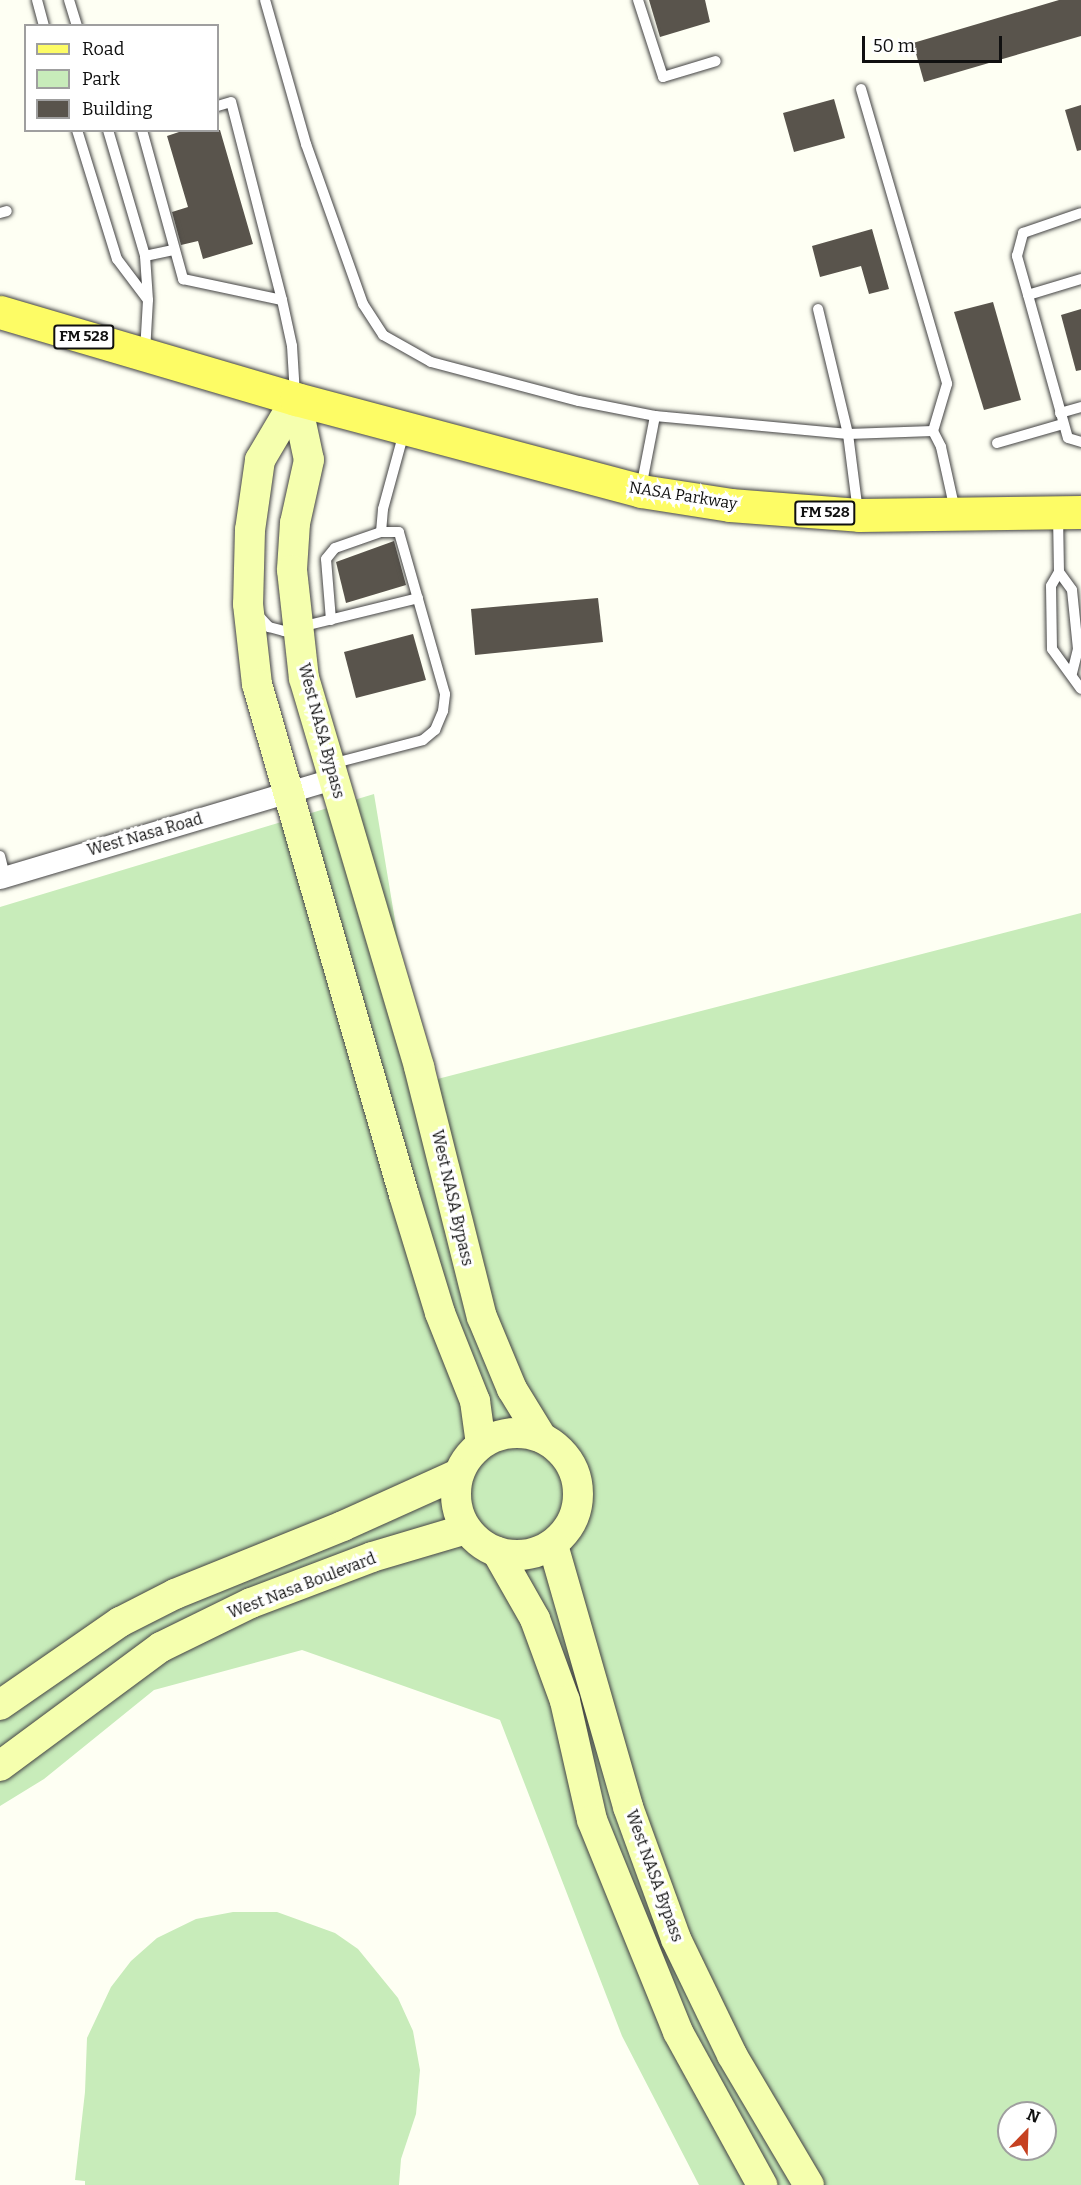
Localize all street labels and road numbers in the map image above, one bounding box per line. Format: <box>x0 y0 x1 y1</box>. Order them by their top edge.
road number: FM 528 <box>52 325 116 349</box>
street label: NASA Parkway <box>627 478 739 514</box>
road number: FM 528 <box>794 501 856 525</box>
street label: West NASA Bypass <box>294 661 348 801</box>
street label: West Nasa Road <box>85 809 205 861</box>
street label: West NASA Bypass <box>427 1128 477 1268</box>
street label: West Nasa Boulevard <box>225 1549 379 1623</box>
street label: West NASA Bypass <box>621 1807 687 1945</box>

